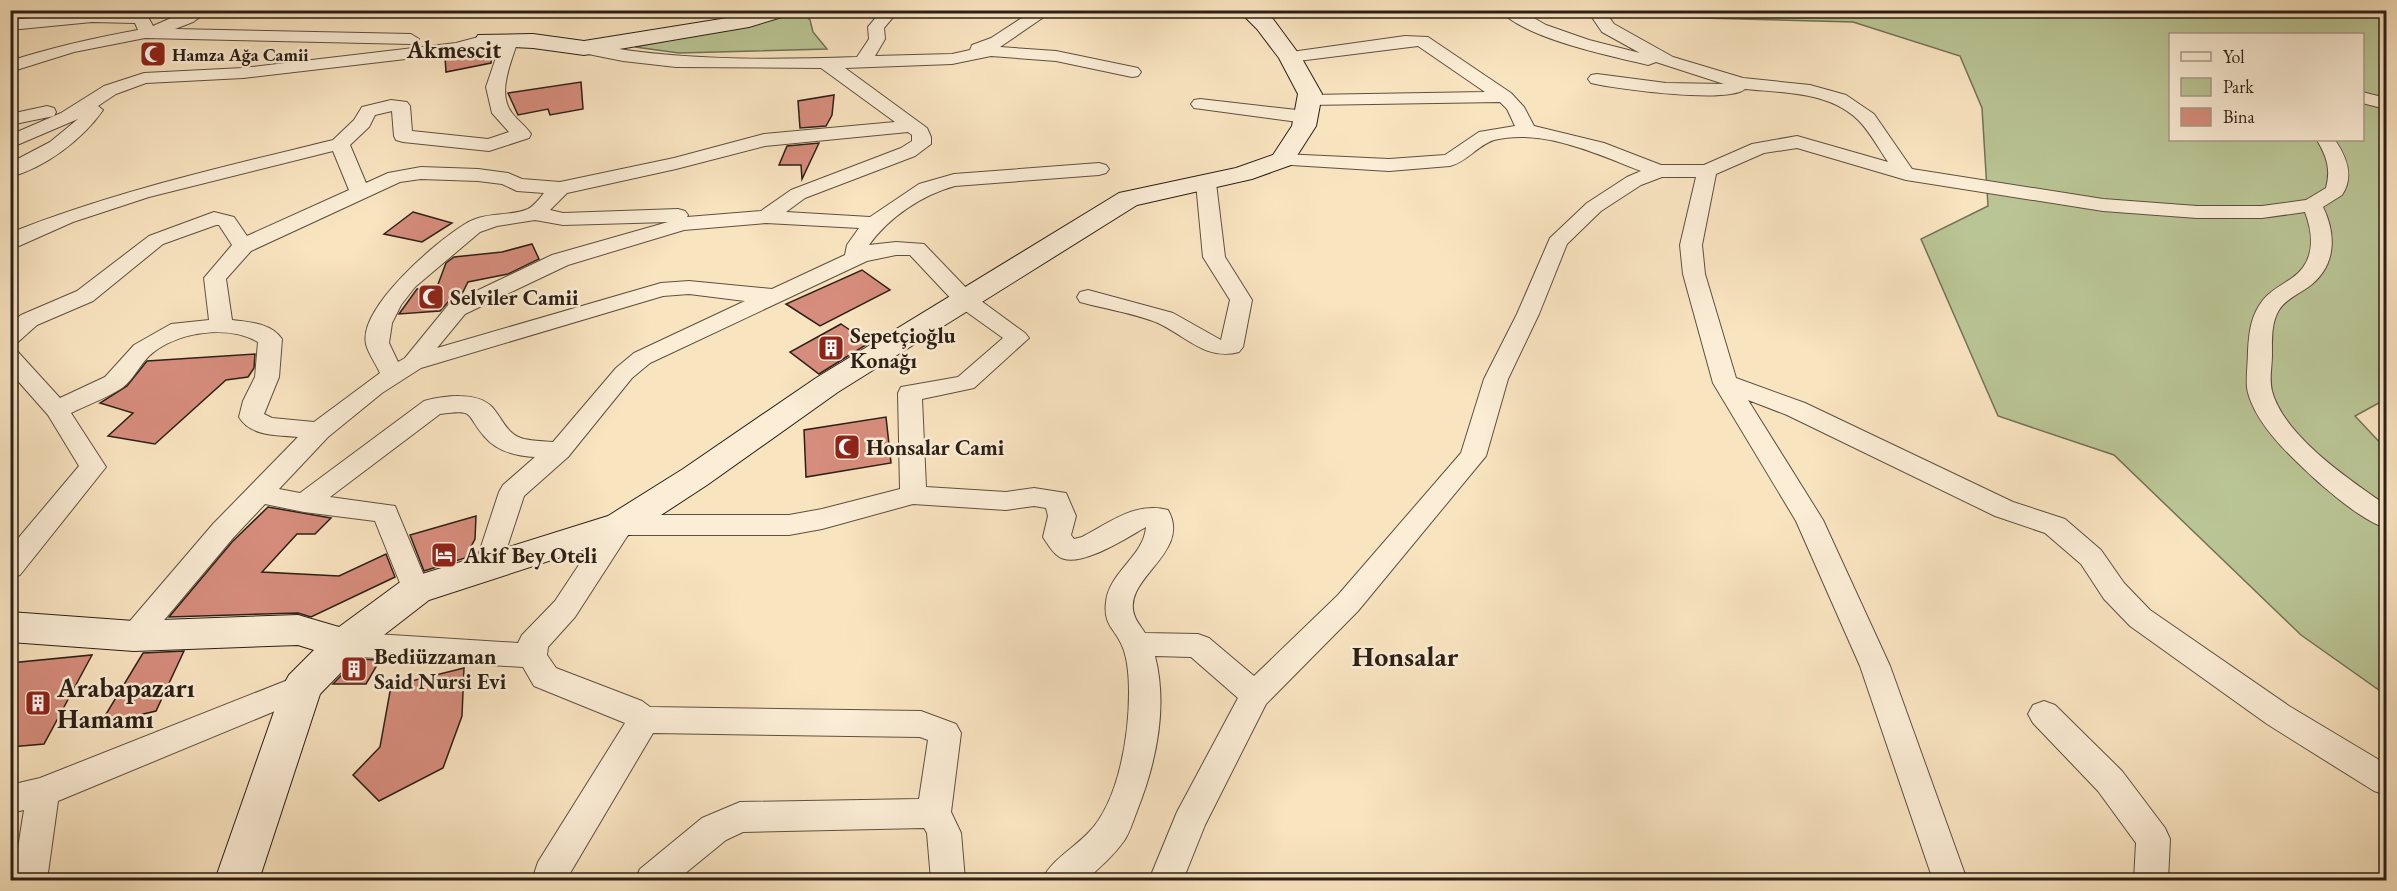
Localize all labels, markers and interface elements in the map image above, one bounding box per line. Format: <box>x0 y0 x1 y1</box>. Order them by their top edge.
legend <box>2169 33 2364 141</box>
district label: Akmescit <box>406 34 501 65</box>
mosque icon: Hamza Ağa Camii <box>138 39 168 69</box>
place label: Hamza Ağa Camii <box>172 43 309 66</box>
text: Yol <box>2223 45 2245 68</box>
text: Park <box>2223 75 2254 98</box>
text: Bina <box>2223 105 2255 128</box>
mosque icon: Selviler Camii <box>416 282 446 312</box>
place label: Selviler Camii <box>450 283 579 312</box>
place label: Sepetçioğlu Konağı <box>850 321 956 375</box>
building icon: Sepetçioğlu Konağı <box>816 333 846 363</box>
mosque icon: Honsalar Cami <box>832 432 862 462</box>
place label: Honsalar Cami <box>866 433 1005 462</box>
hotel icon: Akif Bey Oteli <box>429 540 459 570</box>
place label: Akif Bey Oteli <box>463 541 598 570</box>
district label: Honsalar <box>1352 638 1459 674</box>
place label: Bediüzzaman Said Nursi Evi <box>374 642 507 696</box>
building icon: Bediüzzaman Said Nursi Evi <box>339 654 369 684</box>
place label: Arabapazarı Hamamı <box>56 670 195 736</box>
building icon: Arabapazarı Hamamı <box>23 688 53 718</box>

